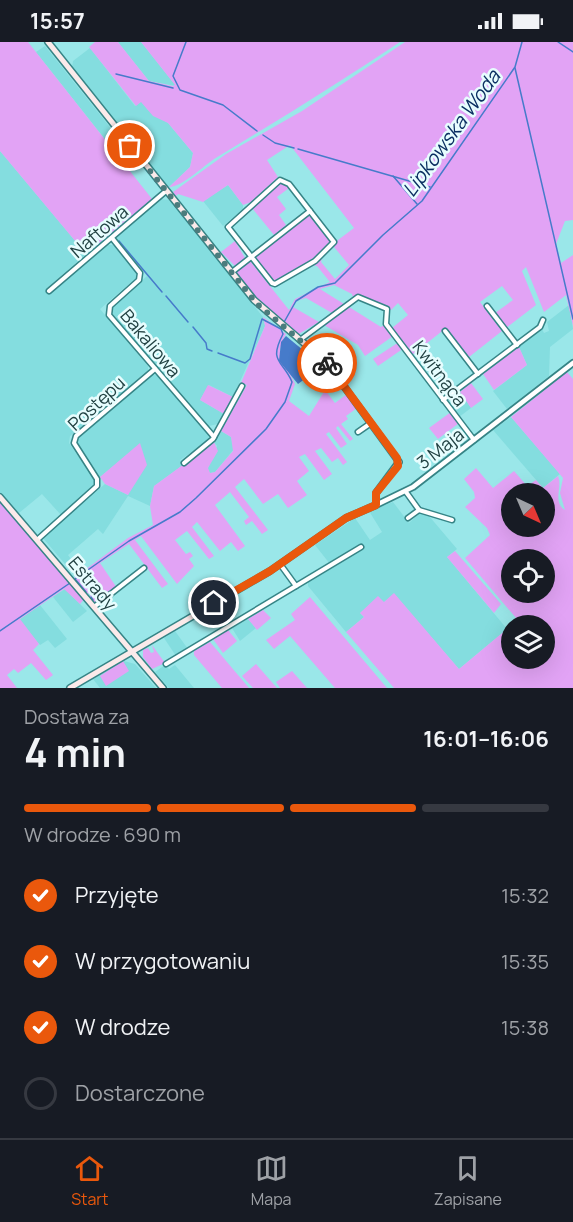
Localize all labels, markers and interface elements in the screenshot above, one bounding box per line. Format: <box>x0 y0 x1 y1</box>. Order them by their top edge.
text: 15:57 <box>30 6 85 36</box>
water label: Lipkowska Woda <box>396 63 507 202</box>
pin <box>104 120 155 171</box>
icon: bag <box>113 129 146 162</box>
street label: Naftowa <box>65 199 133 263</box>
street label: Bakaliowa <box>115 304 187 382</box>
courier <box>297 333 357 393</box>
street label: Kwitnąca <box>407 335 473 411</box>
icon: bike <box>311 347 344 380</box>
street label: Postępu <box>62 370 130 436</box>
street label: 3 Maja <box>412 422 468 474</box>
north arrow <box>501 483 555 537</box>
map controls <box>501 483 555 669</box>
button: locate <box>501 549 555 603</box>
street label: Estrady <box>63 551 123 615</box>
pin <box>188 577 239 628</box>
icon: home <box>197 586 230 619</box>
button: layers <box>501 615 555 669</box>
text: Dostawa za <box>24 703 129 730</box>
text: 16:01–16:06 <box>423 724 549 754</box>
text: 4 min <box>24 725 126 779</box>
text: W drodze · 690 m <box>24 821 181 848</box>
icon: check <box>24 879 57 912</box>
text: Przyjęte <box>75 880 159 910</box>
text: 15:32 <box>501 882 549 909</box>
icon: check <box>24 945 57 978</box>
text: W przygotowaniu <box>75 946 250 976</box>
text: 15:35 <box>501 948 549 975</box>
icon: check <box>24 1011 57 1044</box>
text: W drodze <box>75 1012 170 1042</box>
text: 15:38 <box>501 1014 549 1041</box>
text: Dostarczone <box>75 1078 205 1108</box>
tab: Start <box>71 1152 109 1210</box>
tab: Mapa <box>251 1152 292 1210</box>
tab: Zapisane <box>434 1152 502 1210</box>

